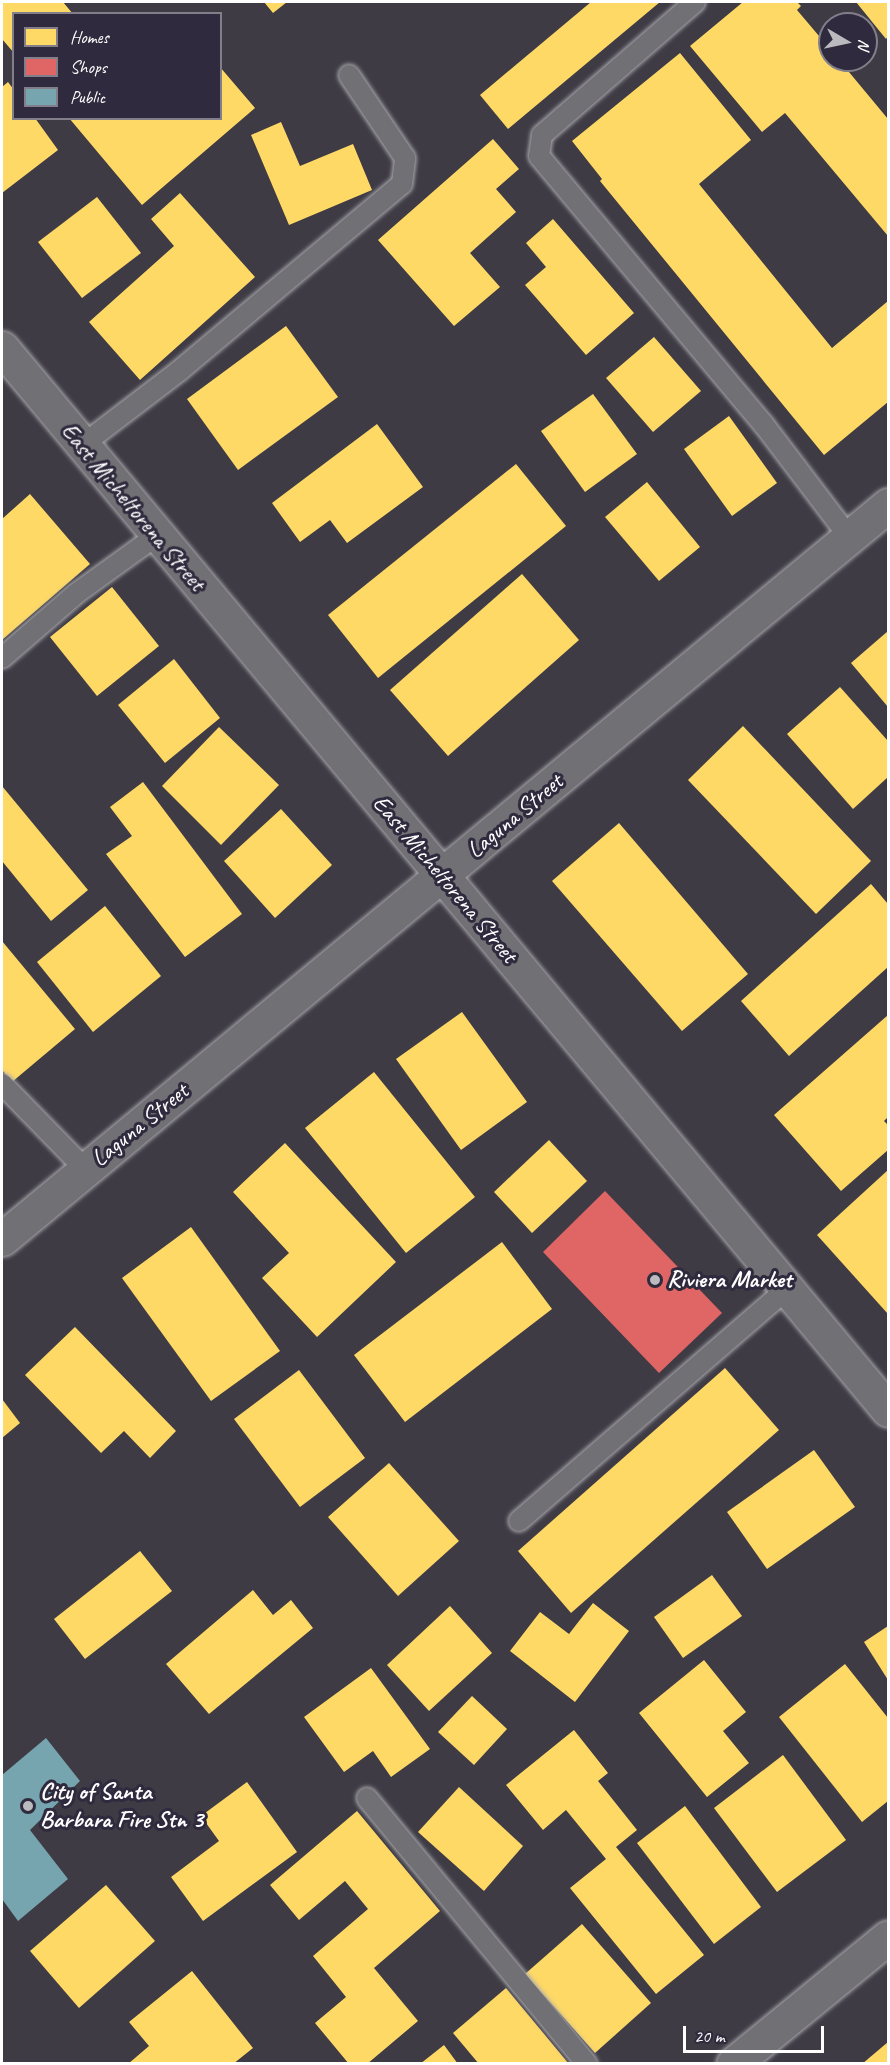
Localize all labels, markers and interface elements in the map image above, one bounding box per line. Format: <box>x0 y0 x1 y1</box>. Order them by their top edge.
legend <box>12 12 222 120</box>
north arrow <box>818 12 878 72</box>
text: Homes <box>70 26 109 48</box>
text: N <box>853 38 874 51</box>
text: Shops <box>70 56 107 78</box>
text: Public <box>70 86 105 108</box>
street label: East Micheltorena Street <box>55 417 211 597</box>
street label: Laguna Street <box>461 767 569 865</box>
street label: East Micheltorena Street <box>367 789 523 969</box>
street label: Laguna Street <box>86 1077 194 1173</box>
place label: Riviera Market <box>667 1266 793 1294</box>
marker: Riviera Market <box>648 1273 662 1287</box>
place label: City of Santa Barbara Fire Stn 3 <box>40 1778 203 1834</box>
marker: City of Santa Barbara Fire Stn 3 <box>21 1799 35 1813</box>
scale bar <box>686 2014 827 2052</box>
text: 20 m <box>694 2025 725 2047</box>

